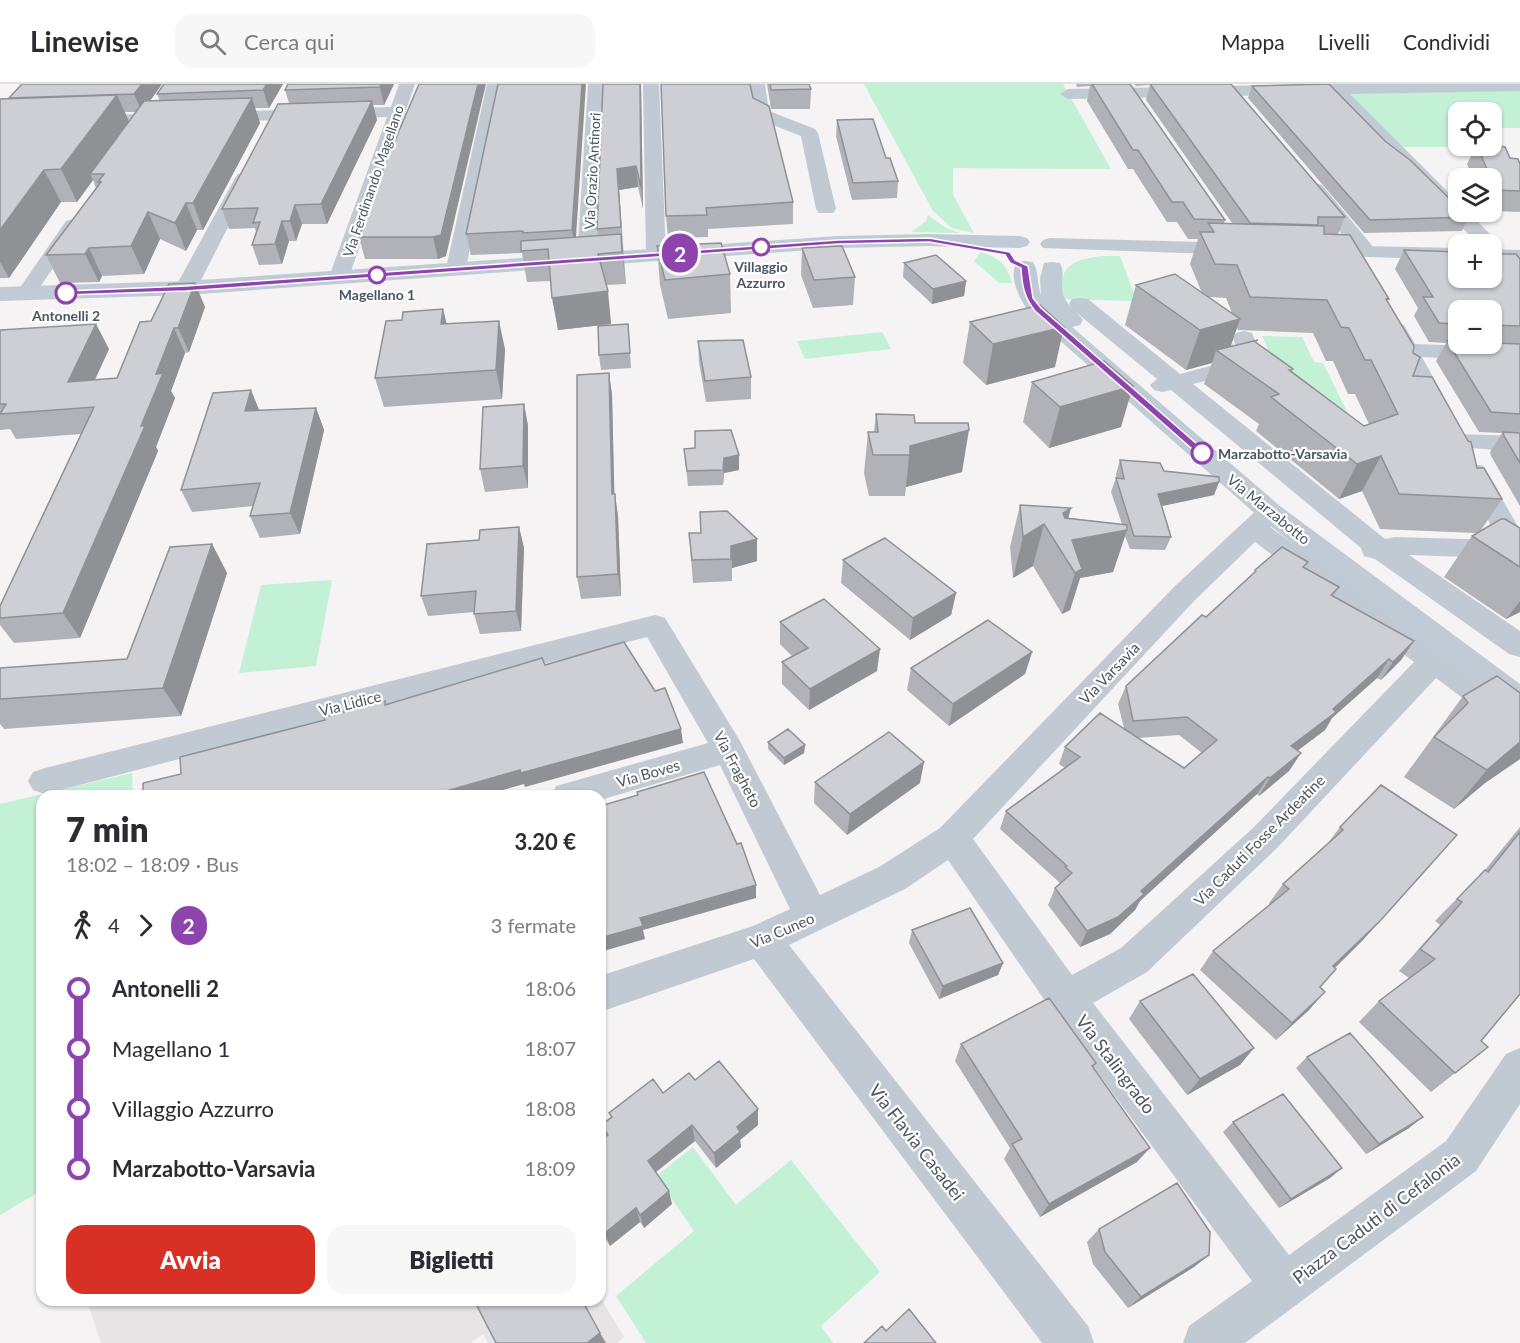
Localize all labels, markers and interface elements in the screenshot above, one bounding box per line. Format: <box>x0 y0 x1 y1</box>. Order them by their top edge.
search box <box>175 14 595 68</box>
text: Linewise <box>30 24 139 58</box>
icon: search <box>196 25 229 58</box>
text: Cerca qui <box>244 28 335 55</box>
text: Mappa <box>1221 29 1285 54</box>
text: Livelli <box>1318 29 1370 54</box>
text: Condividi <box>1403 29 1490 54</box>
map controls <box>1448 102 1502 354</box>
button: locate <box>1448 102 1502 156</box>
street label: Via Ferdinando Magellano <box>339 103 407 259</box>
street label: Via Orazio Antinori <box>580 112 604 230</box>
button: layers <box>1448 168 1502 222</box>
line badge: 2 <box>660 234 700 272</box>
button: + <box>1448 234 1502 288</box>
marker: Villaggio Azzurro <box>752 238 770 256</box>
text: 2 <box>674 241 686 266</box>
place label: Villaggio Azzurro <box>733 258 788 291</box>
marker: Magellano 1 <box>368 266 386 284</box>
marker: Antonelli 2 <box>55 282 77 304</box>
place label: Magellano 1 <box>339 286 415 303</box>
button: − <box>1448 300 1502 354</box>
place label: Antonelli 2 <box>31 307 100 324</box>
marker: Marzabotto-Varsavia <box>1191 442 1213 464</box>
place label: Marzabotto-Varsavia <box>1218 445 1347 462</box>
street label: Via Marzabotto <box>1224 470 1314 548</box>
street label: Via Varsavia <box>1075 638 1143 708</box>
street label: Via Lidice <box>317 687 383 719</box>
street label: Via Fragheto <box>710 728 766 810</box>
street label: Via Boves <box>614 755 682 791</box>
street label: Via Caduti Fosse Ardeatine <box>1190 771 1328 909</box>
text: 7 min <box>66 809 148 849</box>
text: 3.20 € <box>514 828 576 855</box>
text: 18:02 – 18:09 · Bus <box>66 852 239 876</box>
street label: Via Cuneo <box>747 908 817 952</box>
icon: walk <box>66 909 99 942</box>
icon: forward <box>129 909 162 942</box>
text: 4 <box>108 913 120 937</box>
text: 2 <box>183 913 195 938</box>
text: 3 fermate <box>491 913 576 937</box>
text: Antonelli 2 <box>112 975 219 1002</box>
text: 18:06 <box>525 976 576 1000</box>
street label: Via Stalingrado <box>1072 1010 1160 1118</box>
text: Magellano 1 <box>112 1035 230 1062</box>
text: 18:07 <box>525 1036 576 1060</box>
street label: Via Flavia Casadei <box>865 1079 969 1205</box>
text: Villaggio Azzurro <box>112 1095 274 1122</box>
text: 18:08 <box>525 1096 576 1120</box>
street label: Piazza Caduti di Cefalonia <box>1288 1148 1464 1288</box>
text: Marzabotto-Varsavia <box>112 1155 315 1182</box>
text: 18:09 <box>525 1156 576 1180</box>
button: Avvia <box>66 1225 315 1294</box>
button: Biglietti <box>327 1225 576 1294</box>

